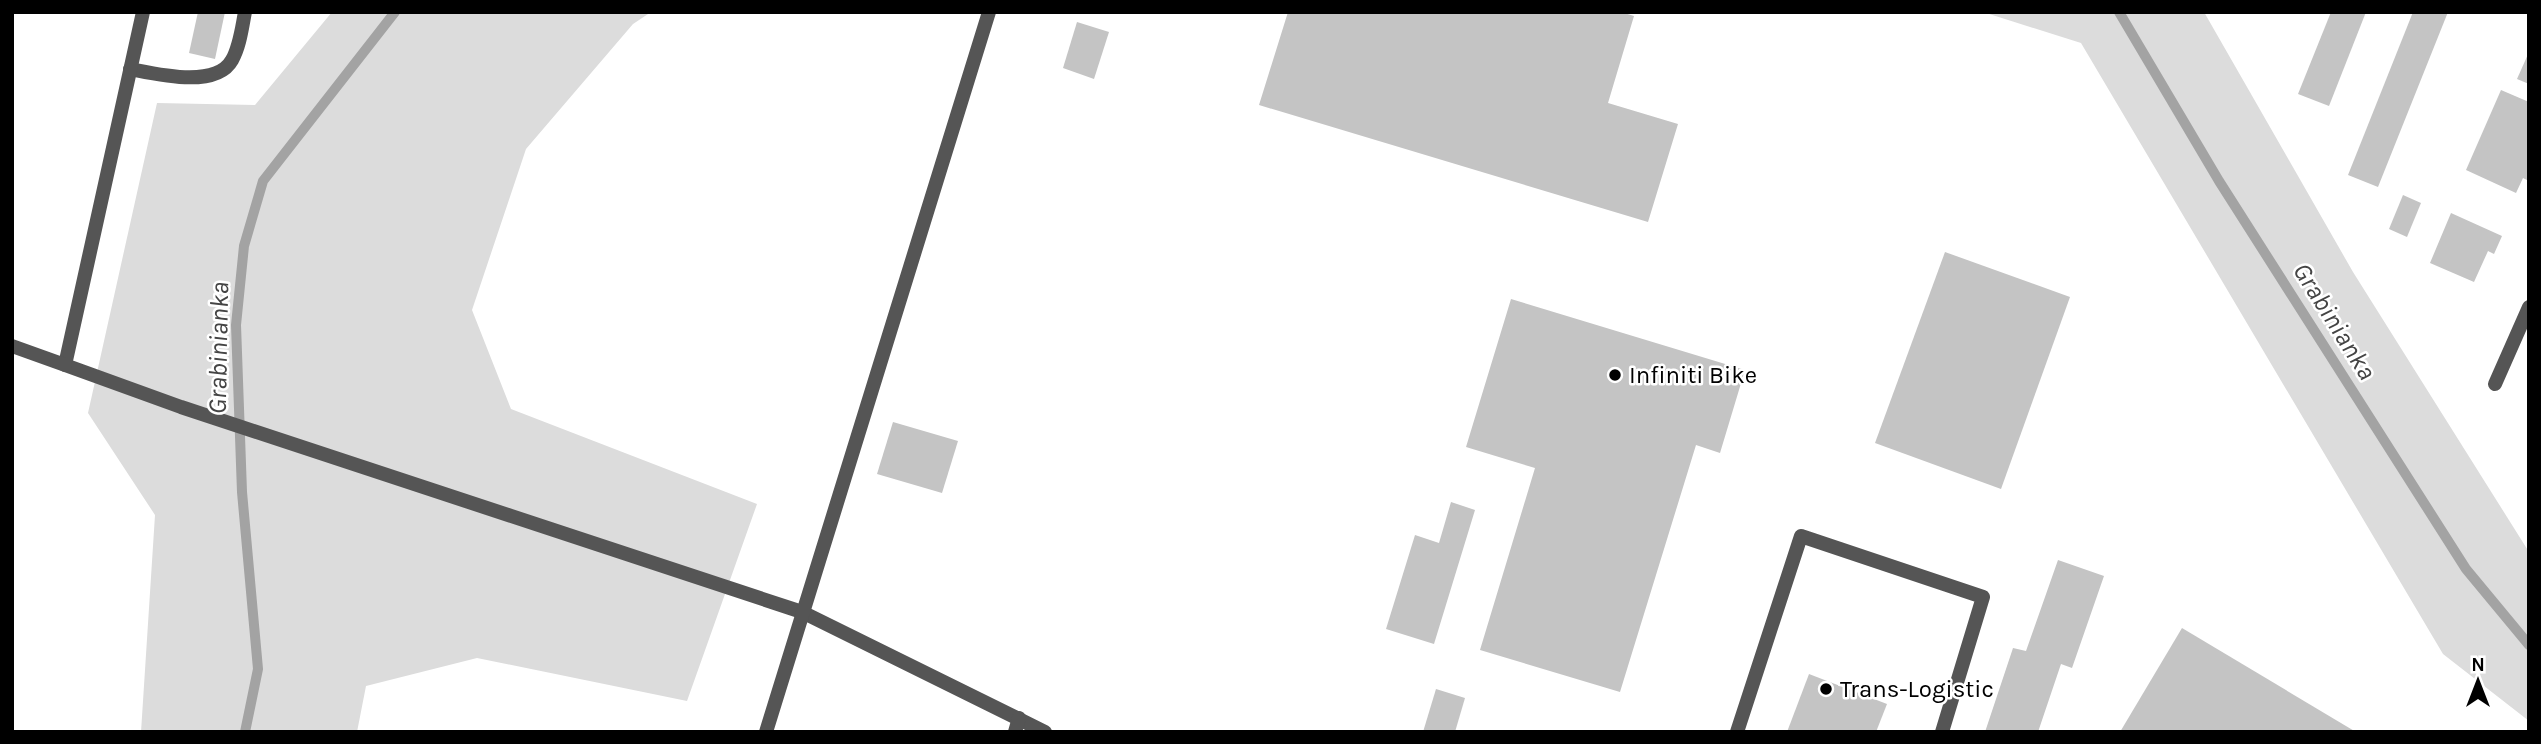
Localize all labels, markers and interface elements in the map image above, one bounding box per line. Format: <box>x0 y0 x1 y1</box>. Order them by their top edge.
water label: Grabinianka <box>2286 257 2383 386</box>
water label: Grabinianka <box>202 282 235 414</box>
place label: Infiniti Bike <box>1629 361 1757 389</box>
marker: Infiniti Bike <box>1607 367 1623 383</box>
north arrow <box>2443 646 2513 716</box>
text: N <box>2471 654 2485 676</box>
place label: Trans-Logistic <box>1840 675 1994 703</box>
marker: Trans-Logistic <box>1818 681 1834 697</box>

